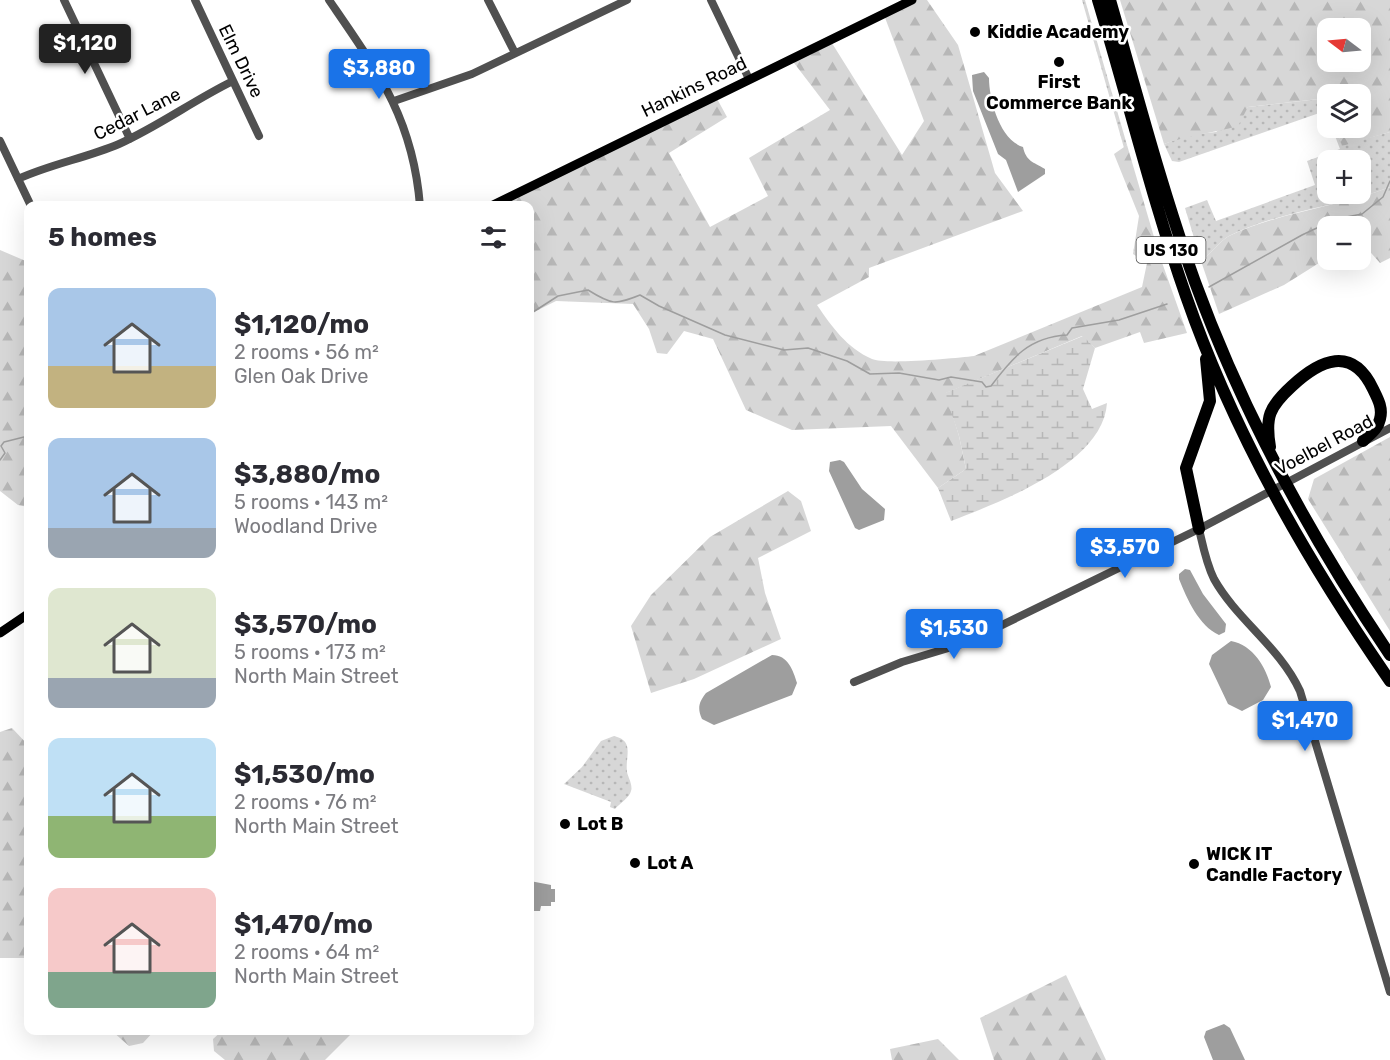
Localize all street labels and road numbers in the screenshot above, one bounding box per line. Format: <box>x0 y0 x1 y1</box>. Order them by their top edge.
street label: Elm Drive <box>214 21 268 101</box>
street label: Hankins Road <box>638 52 750 122</box>
street label: Cedar Lane <box>90 83 184 145</box>
road number: US 130 <box>1136 237 1206 263</box>
street label: Voelbel Road <box>1271 410 1377 480</box>

